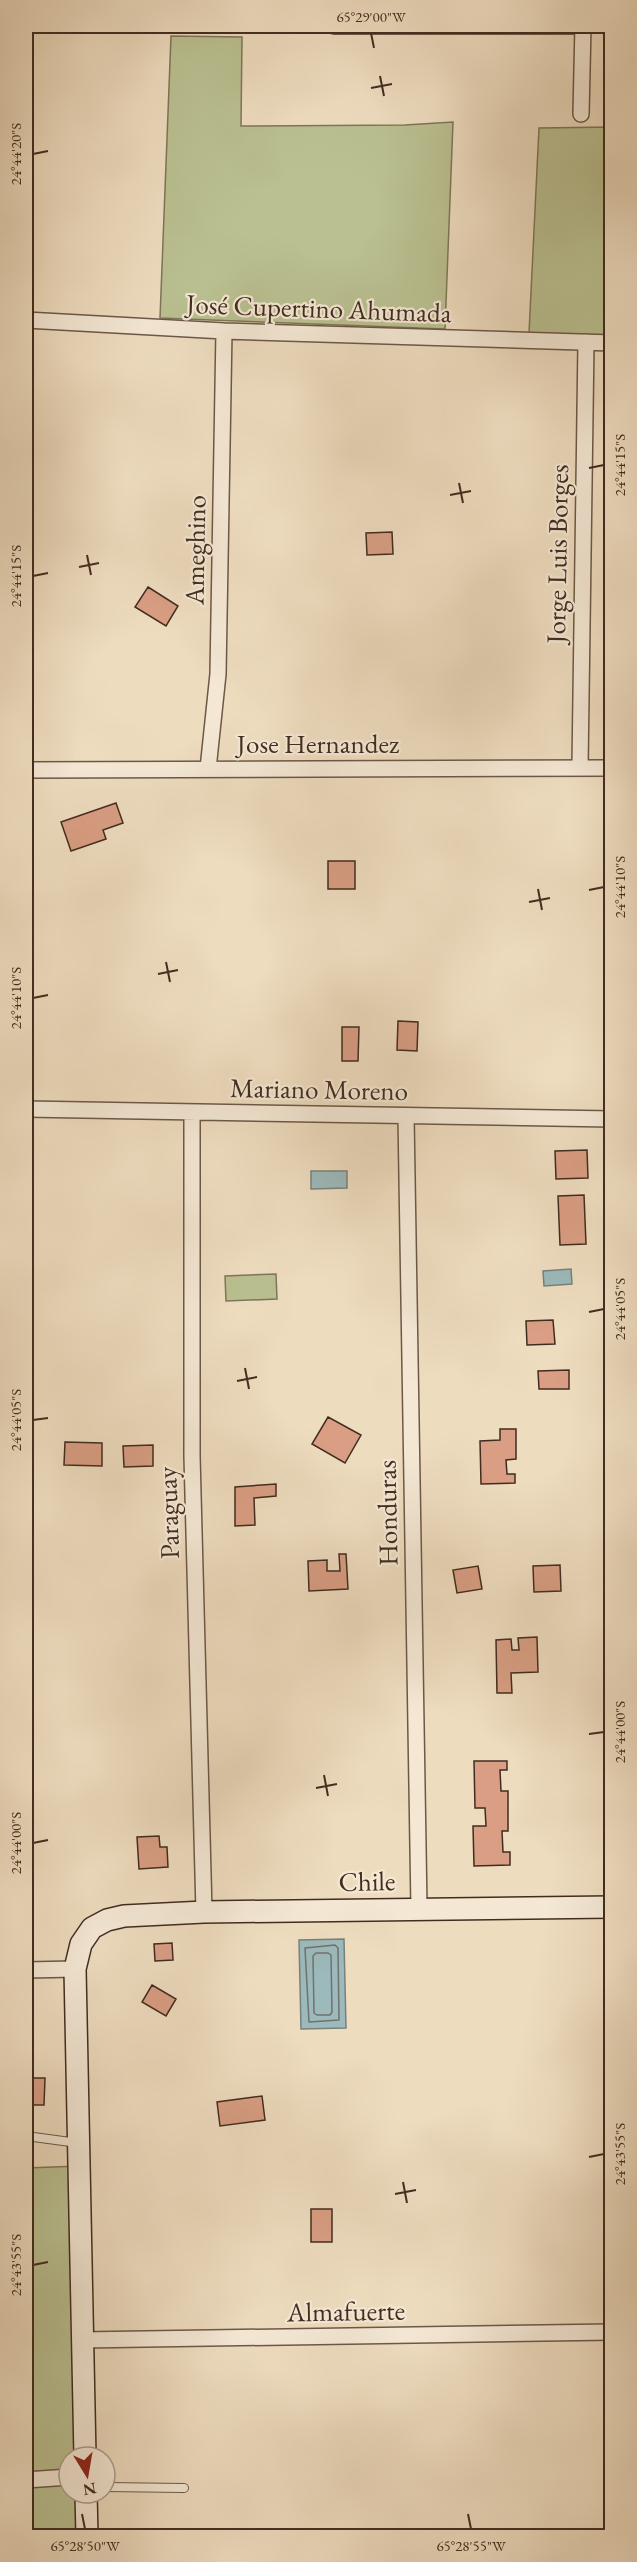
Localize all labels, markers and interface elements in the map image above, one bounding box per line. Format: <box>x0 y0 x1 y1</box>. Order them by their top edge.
text: 65°29'00"W <box>336 7 406 26</box>
text: 24°44'20"S <box>6 123 25 185</box>
street label: José Cupertino Ahumada <box>184 286 452 330</box>
text: 24°44'15"S <box>610 434 629 496</box>
street label: Jorge Luis Borges <box>538 464 576 646</box>
street label: Ameghino <box>177 495 213 606</box>
text: 24°44'15"S <box>6 545 25 607</box>
street label: Jose Hernandez <box>235 726 400 761</box>
text: 24°44'10"S <box>610 856 629 918</box>
text: 24°44'10"S <box>6 967 25 1029</box>
street label: Mariano Moreno <box>230 1070 408 1108</box>
text: 24°44'05"S <box>610 1278 629 1340</box>
text: 24°44'05"S <box>6 1389 25 1451</box>
street label: Honduras <box>369 1460 405 1566</box>
street label: Paraguay <box>149 1466 187 1560</box>
text: 24°44'00"S <box>610 1701 629 1763</box>
text: 24°44'00"S <box>6 1812 25 1874</box>
street label: Chile <box>338 1863 396 1899</box>
text: 24°43'55"S <box>610 2123 629 2185</box>
text: 24°43'55"S <box>6 2234 25 2296</box>
street label: Almafuerte <box>286 2292 405 2330</box>
north arrow <box>57 2445 117 2505</box>
text: N <box>81 2478 98 2501</box>
text: 65°28'50"W <box>50 2536 120 2555</box>
text: 65°28'55"W <box>436 2536 506 2555</box>

